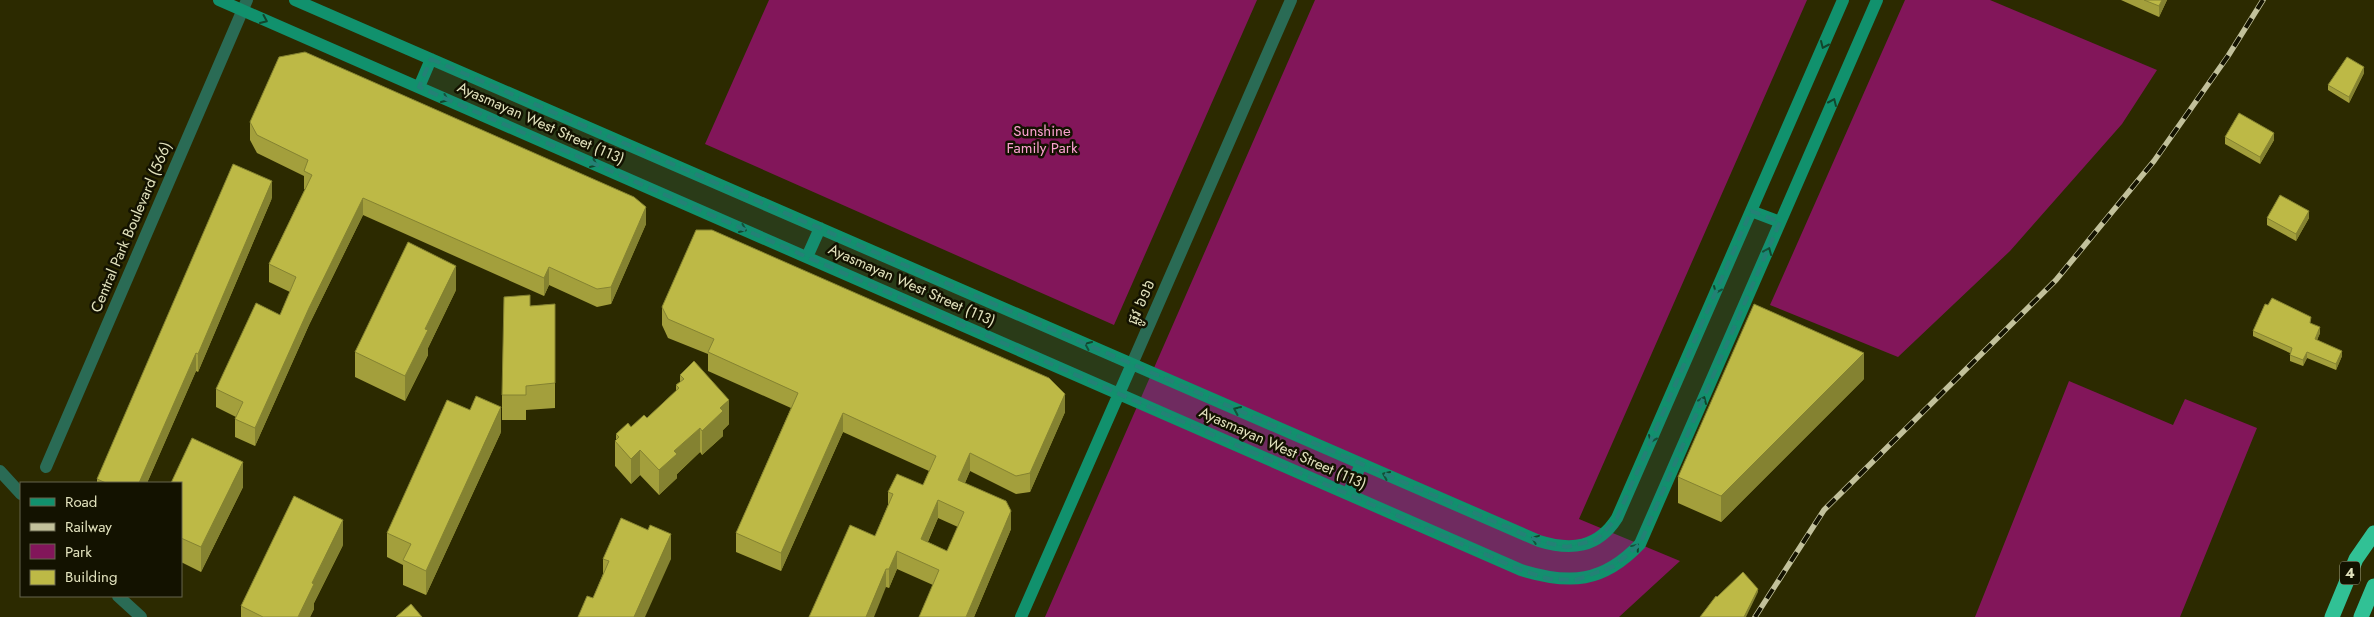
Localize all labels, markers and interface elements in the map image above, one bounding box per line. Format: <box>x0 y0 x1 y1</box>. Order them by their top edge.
one-way arrow <box>259 13 268 24</box>
one-way arrow <box>1819 40 1830 49</box>
street label: Ayasmayan West Street (113) <box>454 76 628 170</box>
one-way arrow <box>440 92 449 103</box>
one-way arrow <box>1826 98 1837 107</box>
park label: Sunshine Family Park <box>1006 120 1078 159</box>
street label: Central Park Boulevard (566) <box>85 138 177 316</box>
one-way arrow <box>589 157 598 168</box>
one-way arrow <box>738 222 747 233</box>
street label: Ayasmayan West Street (113) <box>825 238 999 332</box>
one-way arrow <box>1761 247 1772 256</box>
street label: ផ្លូវ ៦១៦ <box>1121 276 1163 329</box>
one-way arrow <box>1712 285 1723 294</box>
one-way arrow <box>1084 341 1093 352</box>
one-way arrow <box>1697 396 1708 405</box>
street label: Ayasmayan West Street (113) <box>1196 401 1370 495</box>
one-way arrow <box>1233 405 1242 416</box>
one-way arrow <box>1647 434 1658 443</box>
one-way arrow <box>1382 470 1391 481</box>
legend <box>20 482 182 597</box>
text: Road <box>65 491 97 513</box>
text: Railway <box>65 516 112 538</box>
one-way arrow <box>1531 535 1540 546</box>
text: Park <box>65 541 92 563</box>
one-way arrow <box>1630 544 1639 553</box>
road number: 4 <box>2340 562 2360 584</box>
text: Building <box>65 566 117 588</box>

